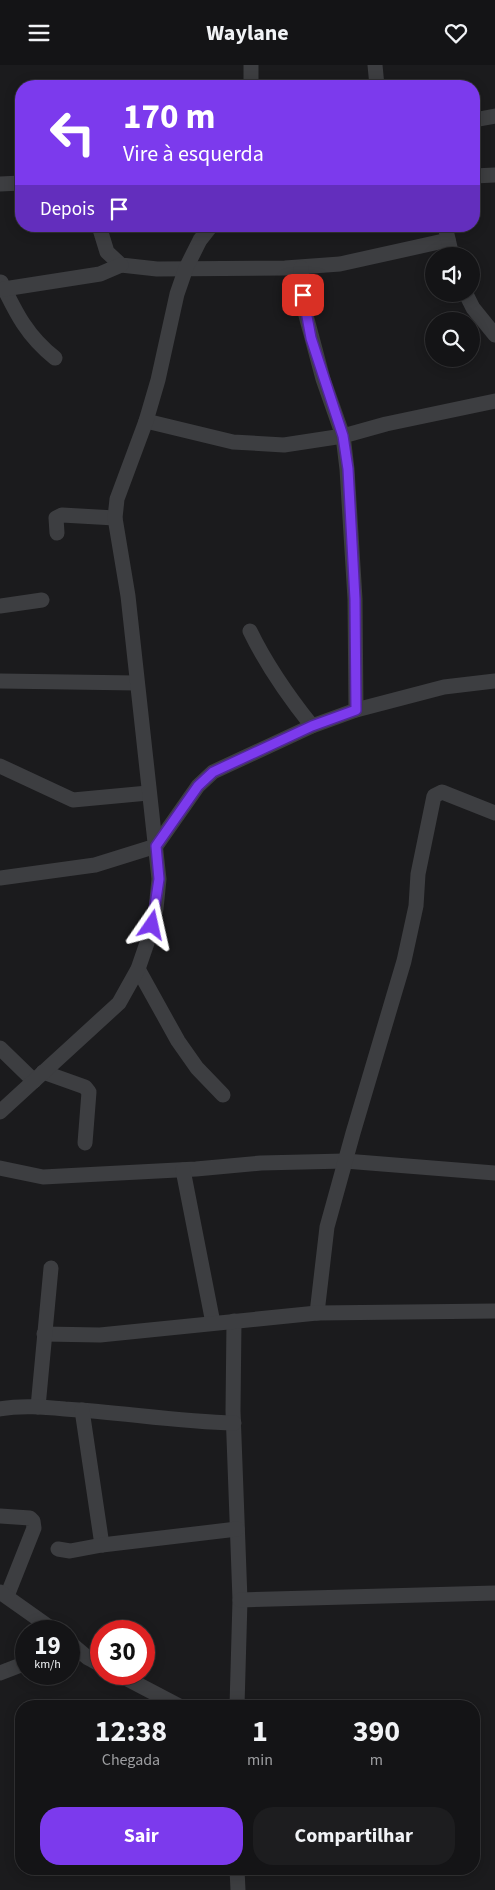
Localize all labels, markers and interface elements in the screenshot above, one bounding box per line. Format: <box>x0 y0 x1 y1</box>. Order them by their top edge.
text: Waylane <box>206 17 289 49</box>
icon: menu <box>25 19 53 47</box>
icon: heart <box>442 19 470 47</box>
text: 170 m <box>123 92 215 142</box>
icon: left <box>40 100 105 165</box>
text: Vire à esquerda <box>123 138 264 170</box>
icon: arrive <box>105 195 133 223</box>
text: Depois <box>40 196 95 223</box>
map controls <box>425 247 480 367</box>
button: sound <box>425 247 480 302</box>
pin <box>282 274 324 316</box>
icon: arrive <box>289 281 317 309</box>
button: search <box>425 312 480 367</box>
position arrow <box>125 898 177 950</box>
speed limit sign: 30 <box>90 1620 155 1685</box>
text: 19 <box>34 1628 61 1664</box>
text: km/h <box>34 1656 61 1673</box>
text: 12:38 <box>95 1710 167 1753</box>
text: 1 <box>252 1710 268 1753</box>
text: 390 <box>353 1710 400 1753</box>
text: Chegada <box>102 1749 160 1771</box>
text: min <box>247 1749 273 1771</box>
text: m <box>370 1749 383 1771</box>
button: Sair <box>40 1807 243 1865</box>
button: Compartilhar <box>253 1807 455 1865</box>

